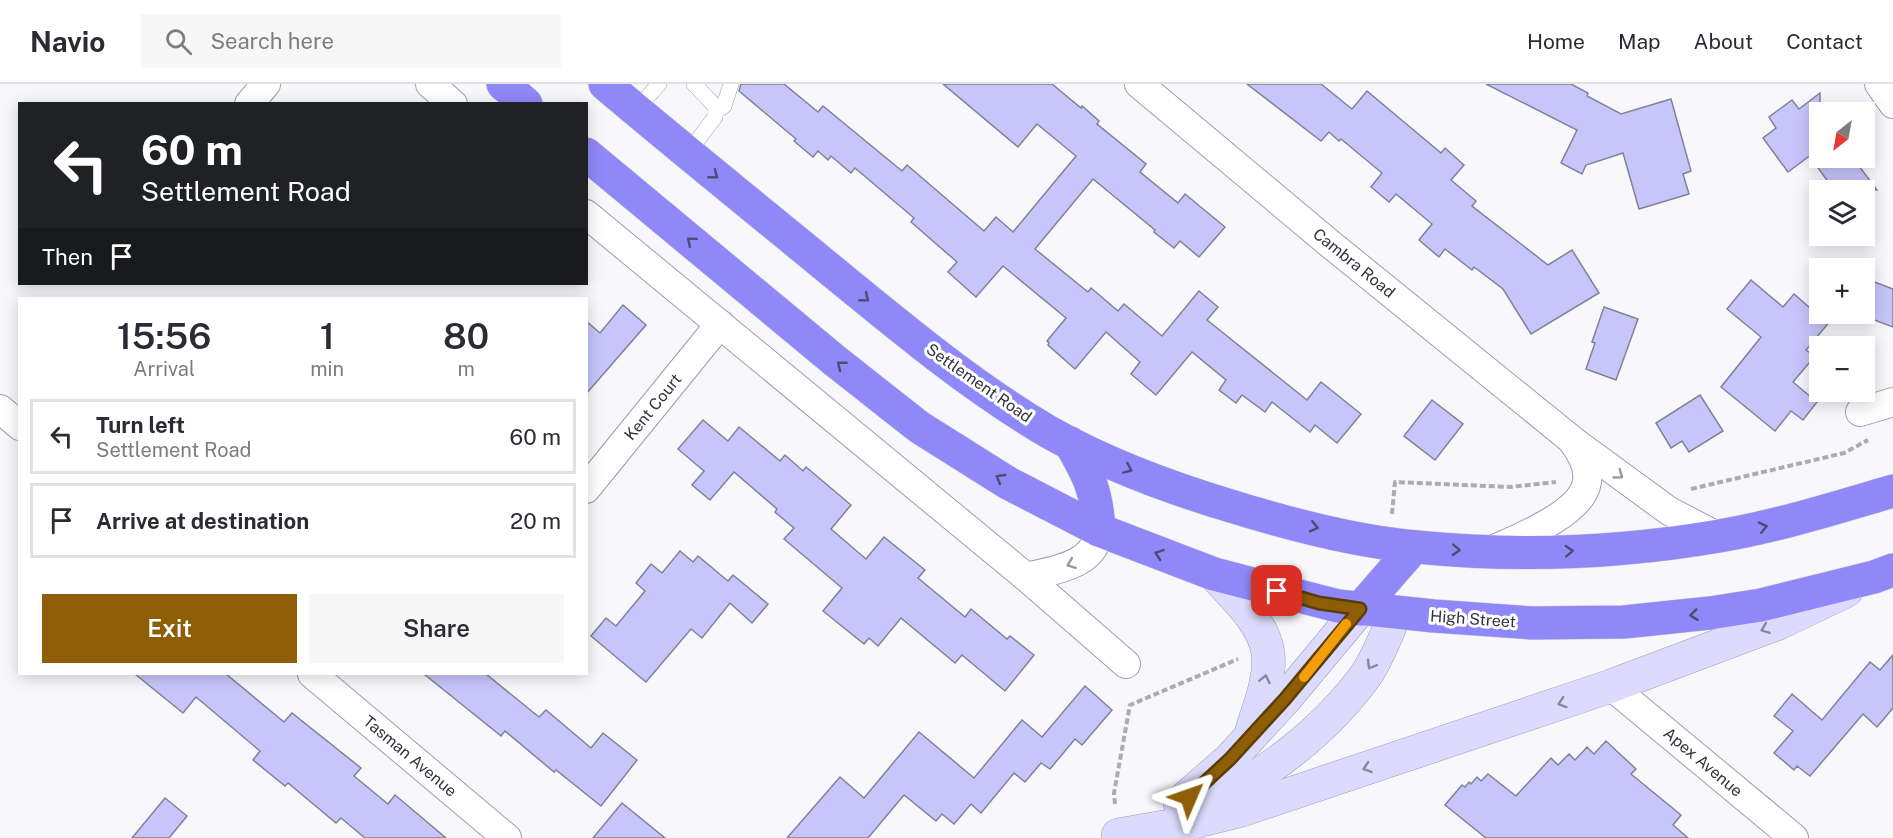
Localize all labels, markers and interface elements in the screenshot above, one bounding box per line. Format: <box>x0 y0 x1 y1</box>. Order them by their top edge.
search box <box>141 14 561 68</box>
text: Navio <box>30 25 105 58</box>
icon: search <box>162 25 195 58</box>
text: Search here <box>210 28 334 54</box>
text: Home <box>1527 29 1585 54</box>
text: Map <box>1618 29 1661 54</box>
text: About <box>1694 29 1753 54</box>
text: Contact <box>1786 29 1863 54</box>
north arrow <box>1809 102 1875 168</box>
map controls <box>1809 102 1875 402</box>
text: 60 m <box>141 125 243 174</box>
icon: left <box>42 126 120 204</box>
one-way arrow <box>707 168 718 179</box>
text: Settlement Road <box>141 175 351 207</box>
button: layers <box>1809 180 1875 246</box>
street label: Cambra Road <box>1309 224 1399 302</box>
one-way arrow <box>687 237 698 248</box>
icon: arrive <box>105 240 138 273</box>
text: Then <box>42 244 93 270</box>
button: + <box>1809 258 1875 324</box>
one-way arrow <box>858 291 869 302</box>
text: 15:56 <box>117 315 211 357</box>
text: 1 <box>320 315 335 357</box>
text: 80 <box>443 315 489 357</box>
button: − <box>1809 336 1875 402</box>
street label: Settlement Road <box>923 340 1035 426</box>
text: Arrival <box>133 357 195 381</box>
text: min <box>310 357 344 381</box>
text: m <box>457 357 475 381</box>
one-way arrow <box>837 362 848 373</box>
street label: Kent Court <box>620 370 686 444</box>
text: Turn left <box>96 412 185 438</box>
icon: left <box>45 420 78 453</box>
text: 60 m <box>510 424 561 450</box>
text: Settlement Road <box>96 438 251 462</box>
one-way arrow <box>1122 462 1133 474</box>
one-way arrow <box>1613 467 1624 478</box>
one-way arrow <box>996 474 1006 485</box>
icon: arrive <box>45 504 78 537</box>
text: Arrive at destination <box>96 508 309 534</box>
text: 20 m <box>510 508 561 534</box>
one-way arrow <box>1308 520 1318 533</box>
one-way arrow <box>1757 521 1767 534</box>
one-way arrow <box>1452 543 1461 556</box>
one-way arrow <box>1565 545 1574 558</box>
one-way arrow <box>1155 549 1166 561</box>
one-way arrow <box>1066 557 1077 569</box>
pin <box>1251 565 1302 616</box>
icon: arrive <box>1260 574 1293 607</box>
button: Exit <box>42 594 297 663</box>
button: Share <box>309 594 564 663</box>
street label: High Street <box>1429 607 1517 631</box>
one-way arrow <box>1690 608 1699 621</box>
one-way arrow <box>1760 621 1771 634</box>
one-way arrow <box>1367 659 1379 669</box>
one-way arrow <box>1258 674 1271 684</box>
one-way arrow <box>1557 695 1568 708</box>
street label: Tasman Avenue <box>359 711 461 801</box>
street label: Apex Avenue <box>1660 723 1746 801</box>
one-way arrow <box>1362 760 1373 773</box>
position arrow <box>1157 765 1221 829</box>

